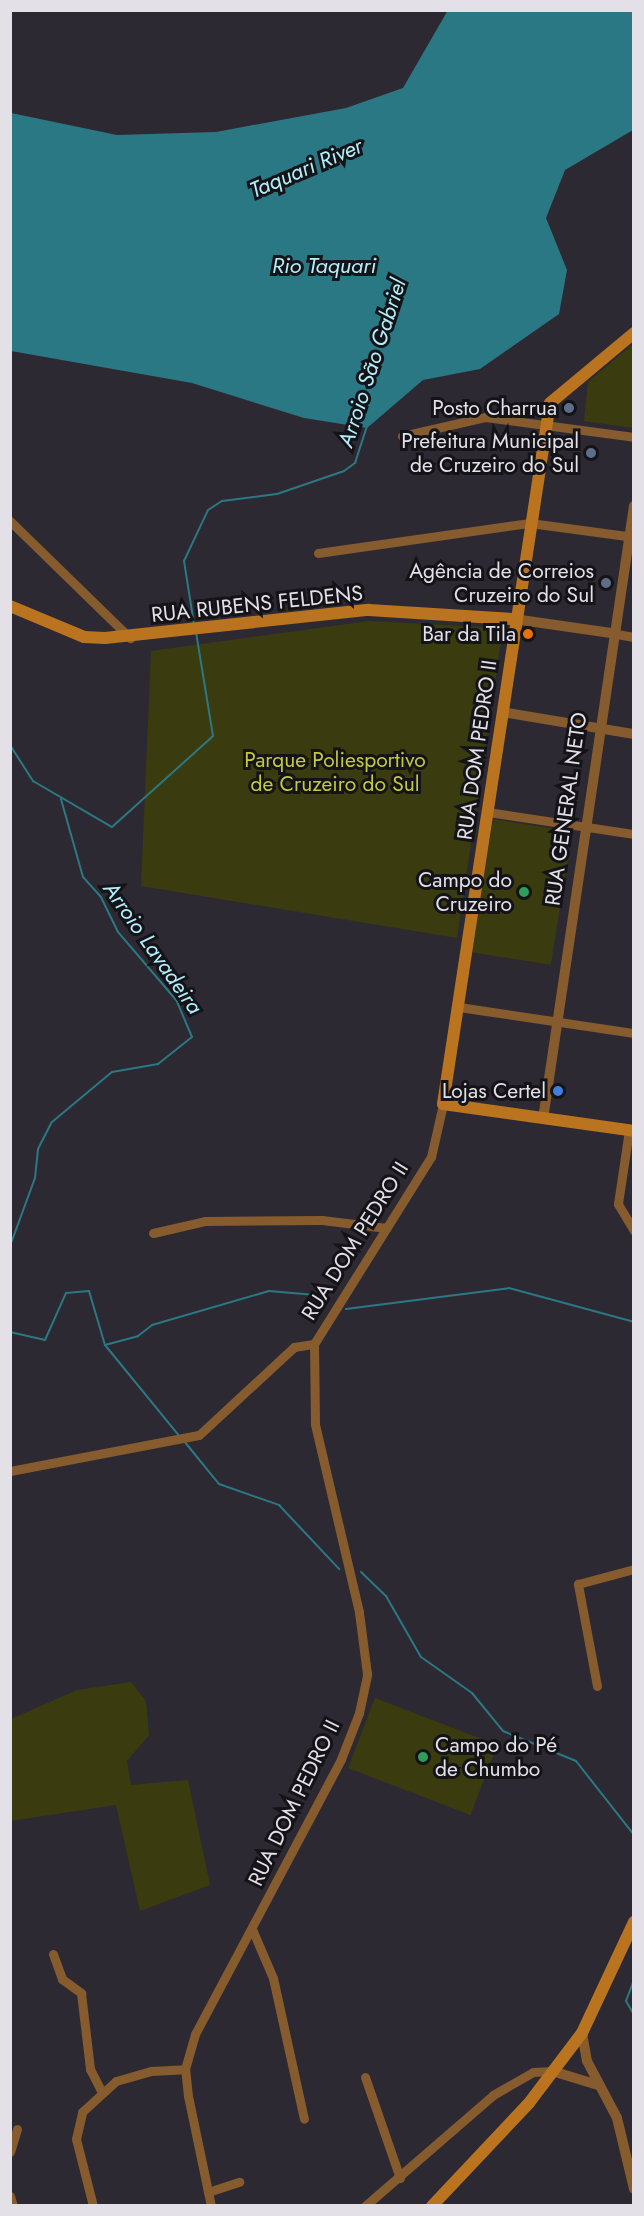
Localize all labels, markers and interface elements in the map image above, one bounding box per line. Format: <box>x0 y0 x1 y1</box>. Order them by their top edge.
water label: Taquari River <box>246 132 366 204</box>
water label: Rio Taquari <box>272 253 376 279</box>
water label: Arroio São Gabriel <box>332 275 412 451</box>
place label: Posto Charrua <box>432 395 557 421</box>
marker: Posto Charrua <box>562 401 576 415</box>
place label: Prefeitura Municipal de Cruzeiro do Sul <box>401 428 579 478</box>
marker: Prefeitura Municipal de Cruzeiro do Sul <box>584 446 598 460</box>
place label: Agência de Correios Cruzeiro do Sul <box>409 558 594 608</box>
marker: Agência de Correios Cruzeiro do Sul <box>599 576 613 590</box>
street label: RUA RUBENS FELDENS <box>150 580 364 628</box>
place label: Bar da Tila <box>422 621 516 647</box>
marker: Bar da Tila <box>521 627 535 641</box>
street label: RUA DOM PEDRO II <box>452 658 502 842</box>
street label: RUA GENERAL NETO <box>540 711 592 907</box>
park label: Parque Poliesportivo de Cruzeiro do Sul <box>244 747 426 797</box>
place label: Campo do Cruzeiro <box>418 867 512 917</box>
water label: Arroio Lavadeira <box>98 877 208 1019</box>
marker: Campo do Cruzeiro <box>517 885 531 899</box>
place label: Lojas Certel <box>442 1078 546 1104</box>
marker: Lojas Certel <box>551 1084 565 1098</box>
street label: RUA DOM PEDRO II <box>296 1157 414 1325</box>
street label: RUA DOM PEDRO II <box>243 1716 345 1890</box>
place label: Campo do Pé de Chumbo <box>435 1732 557 1782</box>
marker: Campo do Pé de Chumbo <box>416 1750 430 1764</box>

